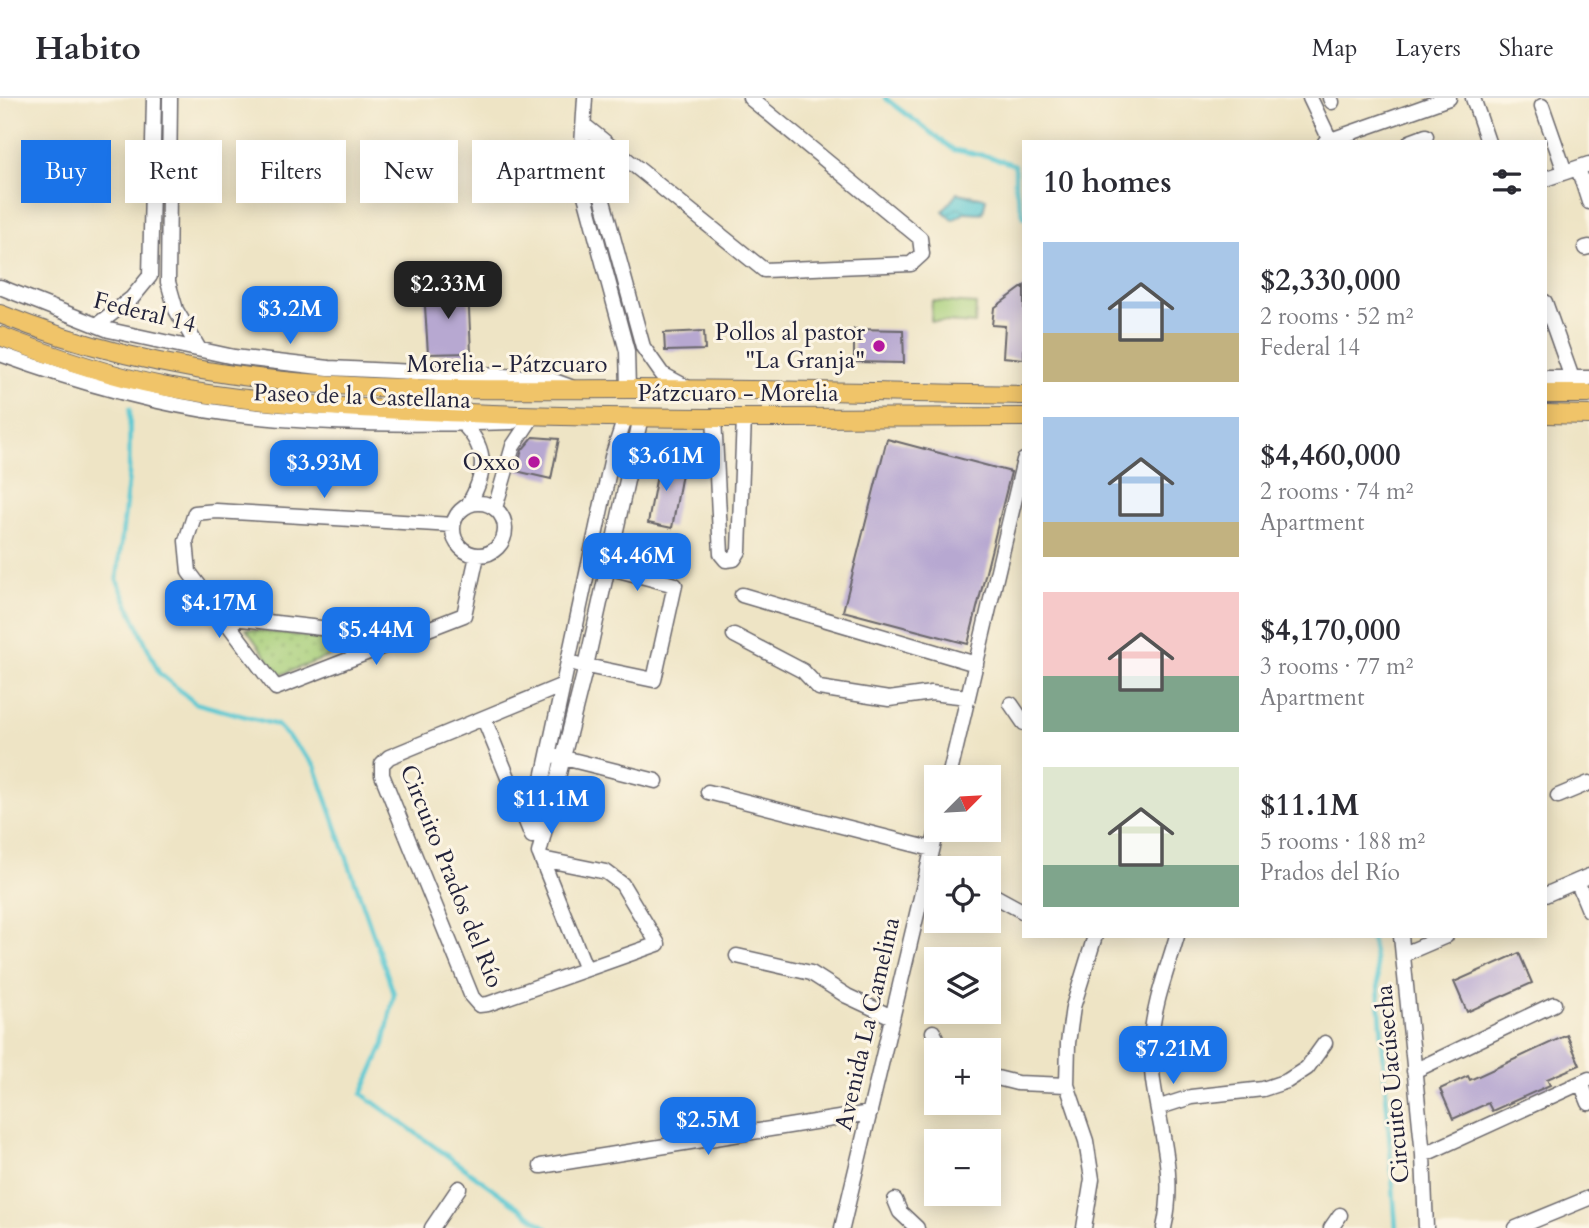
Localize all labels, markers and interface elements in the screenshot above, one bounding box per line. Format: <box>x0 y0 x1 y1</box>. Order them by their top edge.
text: Habito <box>35 26 141 71</box>
text: Map <box>1312 32 1358 65</box>
text: Layers <box>1396 32 1461 65</box>
text: Share <box>1499 32 1554 65</box>
chip: Buy <box>21 140 111 203</box>
chip: Rent <box>125 140 222 203</box>
chip: Filters <box>236 140 346 203</box>
chip: New <box>360 140 458 203</box>
chip: Apartment <box>472 140 629 203</box>
text: 10 homes <box>1043 162 1172 203</box>
icon: filters <box>1488 163 1526 201</box>
text: $2,330,000 <box>1260 260 1401 301</box>
pin: $2.33M <box>391 262 505 321</box>
text: $2.33M <box>410 268 486 299</box>
icon: home <box>1099 270 1183 354</box>
street label: Federal 14 <box>90 284 200 341</box>
pin: $3.2M <box>241 286 339 346</box>
text: $3.2M <box>258 293 322 324</box>
text: 2 rooms · 52 m² <box>1260 301 1413 332</box>
place label: Pollos al pastor "La Granja" <box>715 316 865 377</box>
text: Federal 14 <box>1260 332 1360 363</box>
marker: Pollos al pastor "La Granja" <box>871 338 887 354</box>
street label: Morelia - Pátzcuaro <box>406 348 608 381</box>
street label: Paseo de la Castellana <box>253 376 472 417</box>
street label: Pátzcuaro - Morelia <box>637 377 839 410</box>
pin: $3.61M <box>609 434 723 493</box>
text: $4,460,000 <box>1260 435 1401 476</box>
pin: $3.93M <box>267 440 381 500</box>
text: $3.61M <box>628 440 704 471</box>
icon: home <box>1099 445 1183 529</box>
place label: Oxxo <box>462 446 520 479</box>
text: $3.93M <box>286 447 362 478</box>
marker: Oxxo <box>526 454 542 470</box>
text: 2 rooms · 74 m² <box>1260 476 1413 507</box>
text: Apartment <box>1260 507 1364 538</box>
pin: $4.46M <box>580 533 694 593</box>
text: $4.46M <box>599 540 675 571</box>
pin: $4.17M <box>162 580 276 640</box>
text: $4.17M <box>181 587 257 618</box>
pin: $5.44M <box>319 608 433 667</box>
text: $4,170,000 <box>1260 610 1401 651</box>
text: $5.44M <box>338 614 414 645</box>
icon: home <box>1099 620 1183 704</box>
text: 3 rooms · 77 m² <box>1260 651 1413 682</box>
text: Apartment <box>1260 682 1364 713</box>
street label: Circuito Prados del Río <box>392 760 511 993</box>
north arrow <box>924 765 1001 842</box>
map controls <box>924 765 1001 1206</box>
pin: $11.1M <box>494 776 608 836</box>
text: $11.1M <box>513 783 589 814</box>
text: $11.1M <box>1260 785 1359 826</box>
icon: home <box>1099 795 1183 879</box>
text: 5 rooms · 188 m² <box>1260 826 1425 857</box>
button: locate <box>924 856 1001 933</box>
text: Prados del Río <box>1260 857 1400 888</box>
street label: Avenida La Camelina <box>827 913 908 1134</box>
button: layers <box>924 947 1001 1024</box>
street label: Circuito Uacúsecha <box>1367 983 1418 1185</box>
pin: $7.21M <box>1116 1026 1230 1086</box>
text: $7.21M <box>1135 1033 1211 1064</box>
button: + <box>924 1038 1001 1115</box>
pin: $2.5M <box>659 1098 757 1157</box>
text: $2.5M <box>676 1104 740 1135</box>
button: − <box>924 1129 1001 1206</box>

